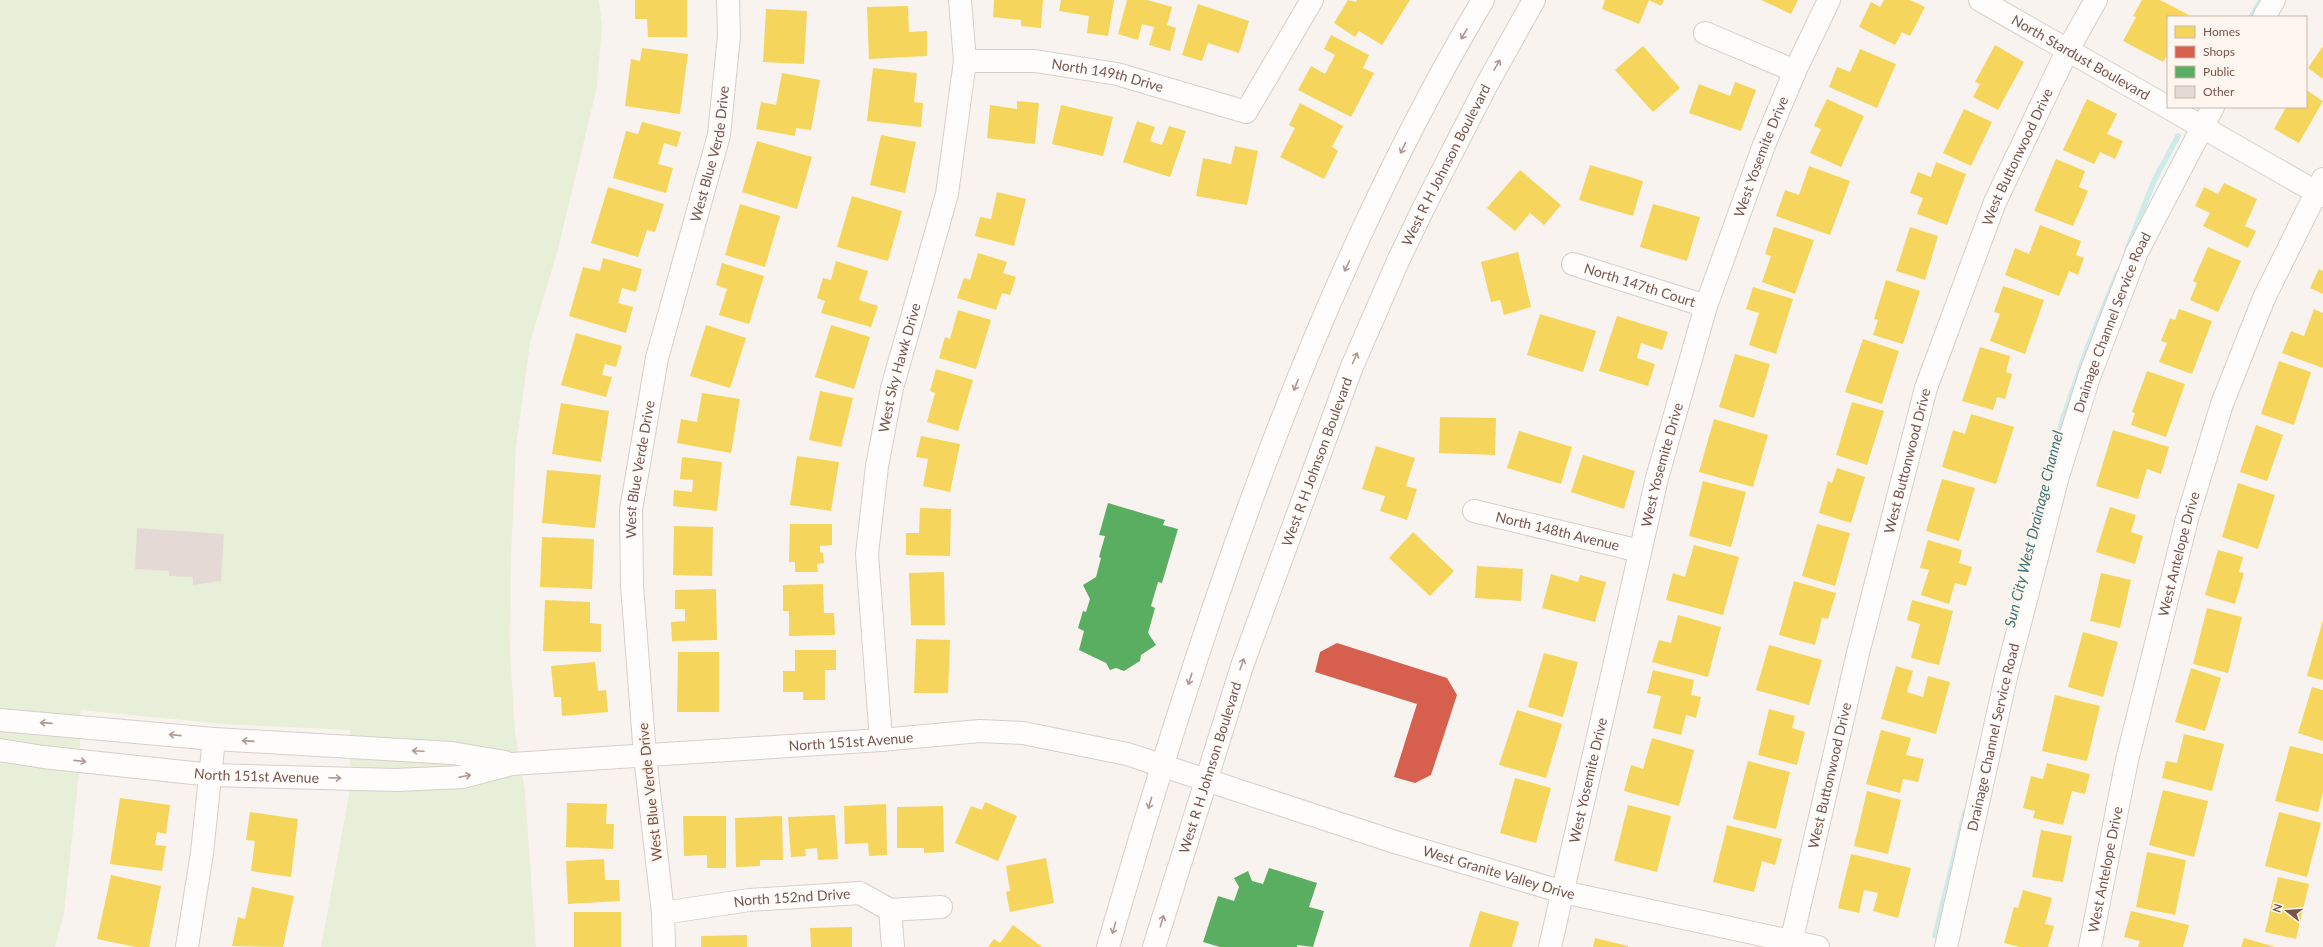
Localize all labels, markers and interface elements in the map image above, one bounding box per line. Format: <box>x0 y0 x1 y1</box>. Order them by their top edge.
street label: North Stardust Boulevard <box>2009 11 2153 103</box>
legend <box>2167 16 2307 108</box>
text: Homes <box>2203 24 2240 39</box>
one-way arrow <box>1460 28 1468 40</box>
text: Shops <box>2203 44 2235 59</box>
street label: North 149th Drive <box>1050 55 1166 95</box>
one-way arrow <box>1494 59 1502 71</box>
text: Public <box>2203 64 2235 79</box>
street label: West R H Johnson Boulevard <box>1398 81 1494 248</box>
text: Other <box>2203 84 2235 99</box>
street label: West Blue Verde Drive <box>686 85 732 224</box>
street label: West Buttonwood Drive <box>1978 85 2056 228</box>
street label: West Yosemite Drive <box>1730 93 1791 219</box>
one-way arrow <box>1399 142 1406 154</box>
street label: Drainage Channel Service Road <box>2069 229 2154 415</box>
street label: North 147th Court <box>1582 259 1698 310</box>
one-way arrow <box>1343 260 1351 272</box>
street label: West Sky Hawk Drive <box>875 301 924 434</box>
one-way arrow <box>1352 352 1359 364</box>
street label: West R H Johnson Boulevard <box>1278 375 1355 548</box>
one-way arrow <box>1291 379 1299 391</box>
street label: West Buttonwood Drive <box>1880 386 1934 535</box>
street label: West Blue Verde Drive <box>622 399 658 538</box>
street label: West Yosemite Drive <box>1637 400 1686 529</box>
water label: Sun City West Drainage Channel <box>2000 428 2066 629</box>
street label: West Antelope Drive <box>2154 489 2203 618</box>
street label: North 148th Avenue <box>1494 508 1621 554</box>
street label: Drainage Channel Service Road <box>1963 641 2022 833</box>
one-way arrow <box>1239 658 1247 670</box>
one-way arrow <box>1185 673 1193 685</box>
street label: West R H Johnson Boulevard <box>1175 680 1245 855</box>
street label: West Buttonwood Drive <box>1804 701 1854 850</box>
street label: West Yosemite Drive <box>1565 716 1610 845</box>
one-way arrow <box>40 720 53 727</box>
street label: West Blue Verde Drive <box>634 722 665 862</box>
street label: North 151st Avenue <box>788 728 914 754</box>
one-way arrow <box>169 732 182 739</box>
one-way arrow <box>242 738 255 745</box>
one-way arrow <box>412 748 425 755</box>
one-way arrow <box>73 757 86 764</box>
street label: North 151st Avenue <box>193 764 319 786</box>
one-way arrow <box>458 772 471 780</box>
one-way arrow <box>328 774 341 782</box>
one-way arrow <box>1146 797 1153 810</box>
street label: West Antelope Drive <box>2084 805 2126 934</box>
street label: West Granite Valley Drive <box>1421 842 1576 902</box>
street label: North 152nd Drive <box>732 885 851 910</box>
north arrow <box>2267 891 2307 931</box>
text: N <box>2270 902 2284 914</box>
one-way arrow <box>1159 914 1166 927</box>
one-way arrow <box>1109 921 1117 934</box>

